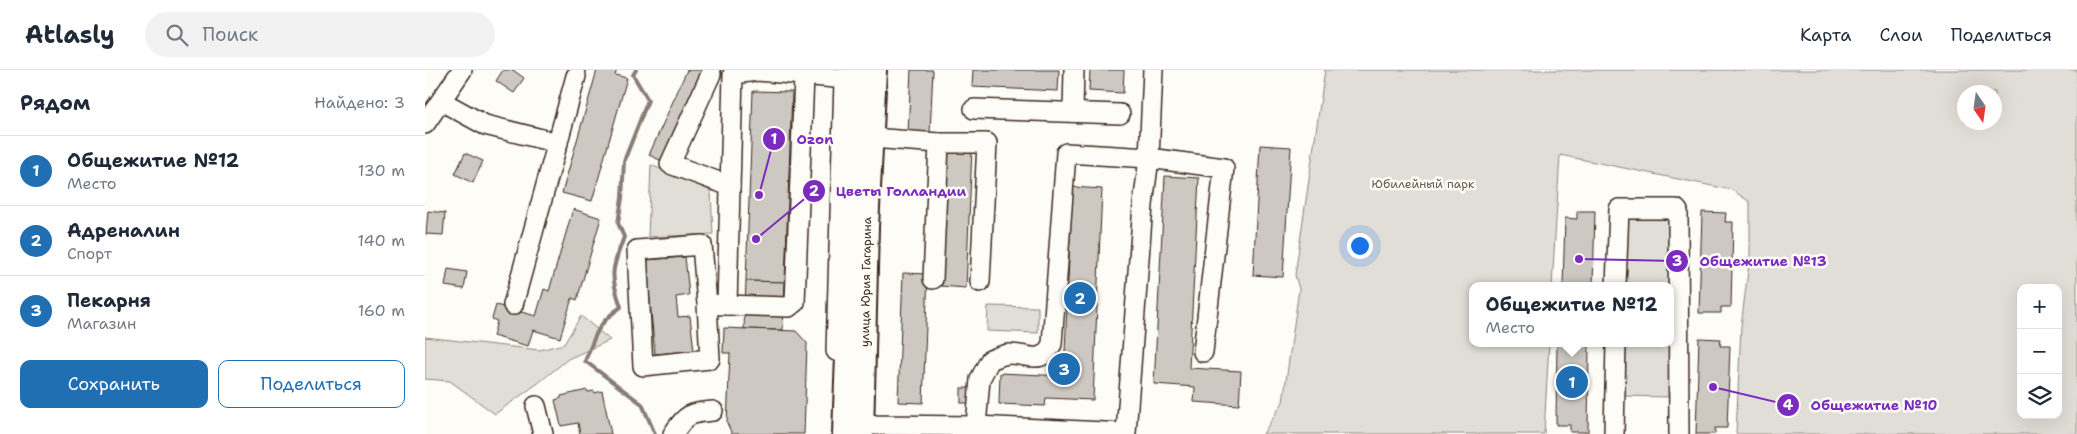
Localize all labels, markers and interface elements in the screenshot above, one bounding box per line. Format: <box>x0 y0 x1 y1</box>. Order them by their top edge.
search box <box>145 12 495 57</box>
text: Atlasly <box>25 19 115 51</box>
icon: search <box>163 21 191 49</box>
text: Поиск <box>203 22 258 47</box>
text: Карта <box>1800 23 1851 47</box>
text: Слои <box>1879 23 1923 47</box>
text: Поделиться <box>1951 23 2052 47</box>
north arrow <box>1957 85 2002 130</box>
text: Рядом <box>20 89 90 117</box>
text: Найдено: 3 <box>314 92 405 113</box>
callout: Ozon <box>762 124 843 153</box>
text: 1 <box>771 129 778 149</box>
text: Ozon <box>797 130 833 148</box>
text: Общежитие №12 <box>67 148 239 173</box>
text: 1 <box>32 160 40 181</box>
text: 130 m <box>358 160 405 181</box>
text: Место <box>67 173 117 194</box>
callout: Цветы Голландии <box>801 176 977 205</box>
park label: Юбилейный парк <box>1372 176 1475 192</box>
text: 2 <box>809 181 820 201</box>
text: Цветы Голландии <box>836 182 966 200</box>
street label: улица Юрия Гагарина <box>857 216 875 347</box>
text: Адреналин <box>67 218 180 243</box>
text: 2 <box>30 230 42 251</box>
text: 140 m <box>358 230 405 251</box>
your location <box>1347 233 1373 259</box>
text: Спорт <box>67 243 112 264</box>
callout: Общежитие №13 <box>1665 246 1837 275</box>
text: 3 <box>1672 251 1682 271</box>
text: Общежитие №13 <box>1700 252 1827 270</box>
pin: 2 <box>1064 279 1096 317</box>
popup <box>1469 282 1674 347</box>
map controls <box>2017 284 2062 419</box>
button: + <box>2017 284 2062 329</box>
text: Пекарня <box>67 288 151 313</box>
text: Общежитие №12 <box>1485 292 1658 317</box>
text: 3 <box>30 300 42 321</box>
text: 160 m <box>358 300 405 321</box>
text: Магазин <box>67 313 136 334</box>
text: Место <box>1485 317 1535 338</box>
button: − <box>2017 329 2062 374</box>
pin: 3 <box>1048 350 1080 388</box>
button: Сохранить <box>20 360 208 408</box>
button: Поделиться <box>218 360 405 408</box>
pin: 1 <box>1556 363 1588 401</box>
button: layers <box>2017 374 2062 419</box>
callout: Общежитие №10 <box>1775 390 1947 419</box>
text: 4 <box>1783 395 1794 415</box>
text: Общежитие №10 <box>1811 396 1938 414</box>

